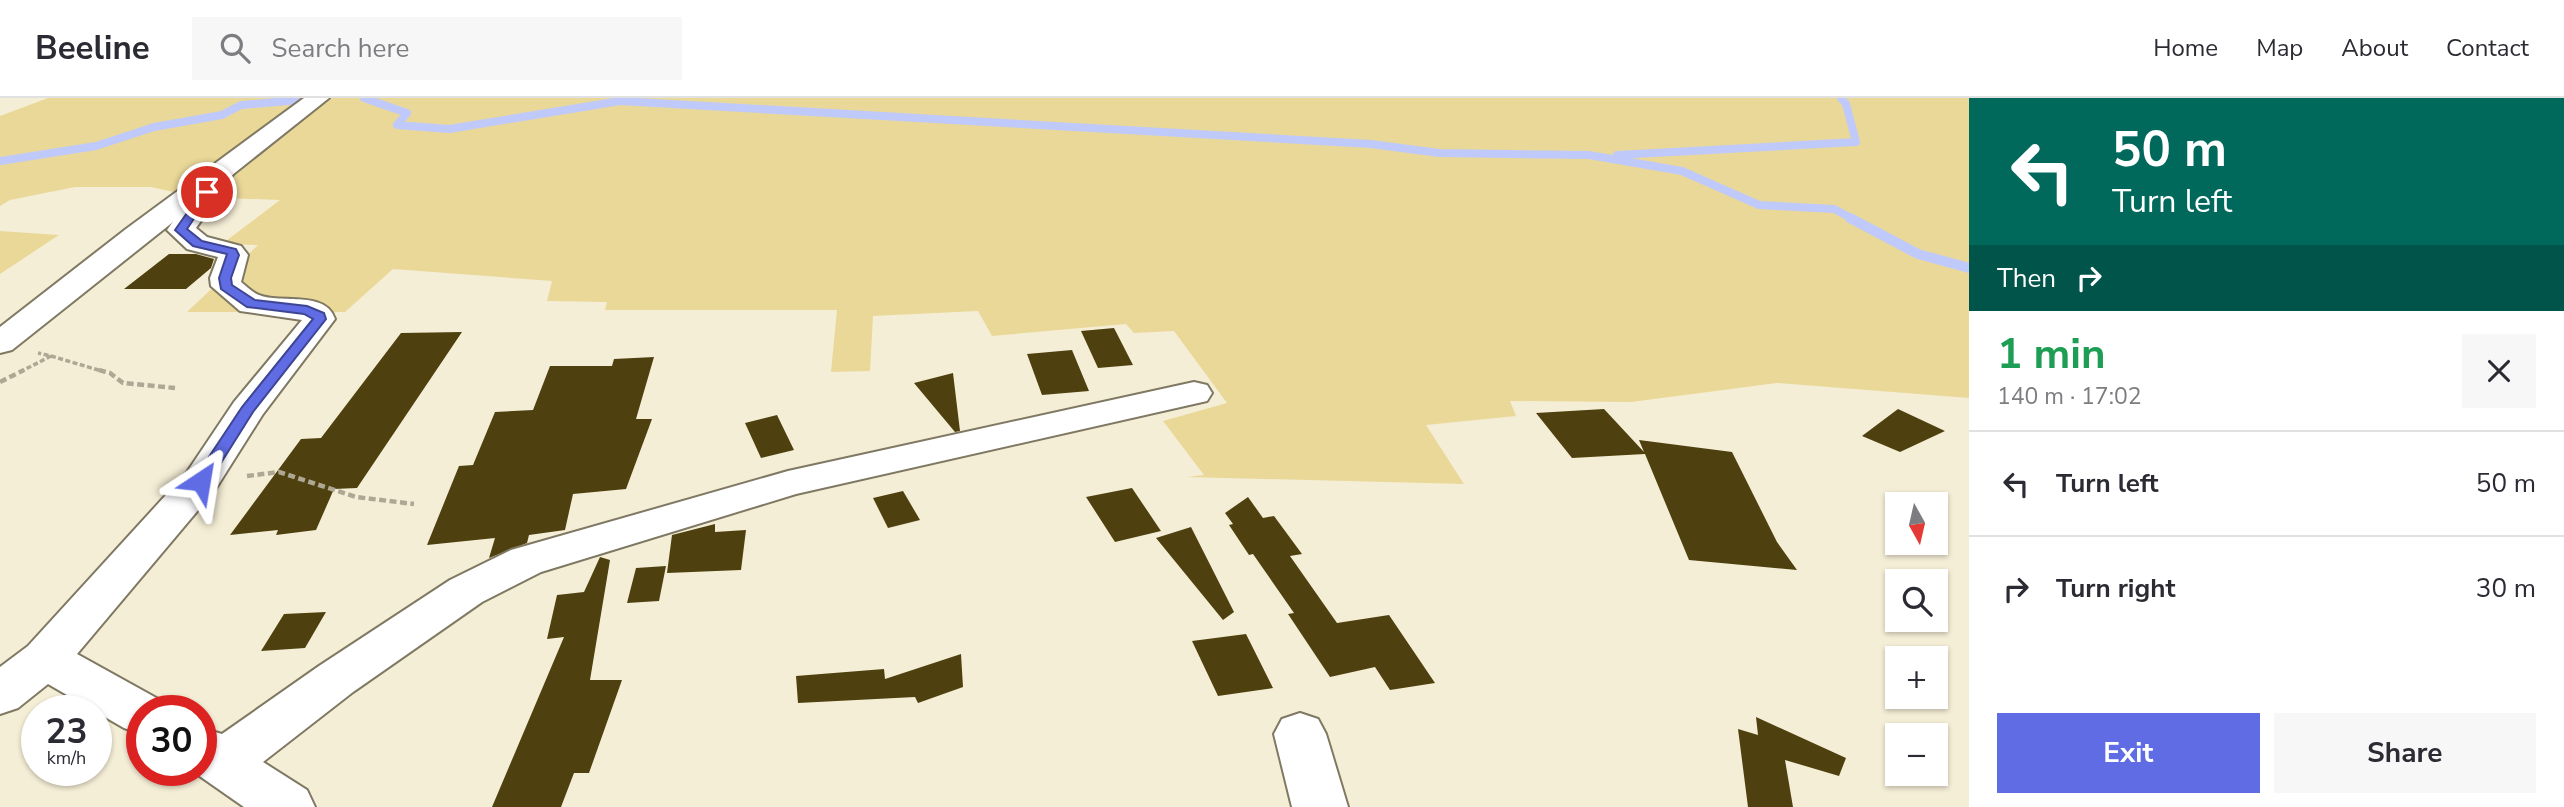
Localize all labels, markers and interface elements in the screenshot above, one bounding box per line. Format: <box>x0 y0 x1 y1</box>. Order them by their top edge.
search box <box>192 17 682 80</box>
text: Beeline <box>35 26 150 71</box>
icon: search <box>216 29 254 67</box>
text: Search here <box>272 31 409 66</box>
text: Home <box>2153 32 2218 64</box>
text: Map <box>2256 32 2303 64</box>
text: About <box>2341 32 2408 64</box>
text: Contact <box>2446 32 2529 64</box>
text: 50 m <box>2112 116 2227 183</box>
icon: left <box>1997 126 2088 217</box>
pin <box>177 162 237 222</box>
icon: arrive <box>188 173 226 211</box>
text: Turn left <box>2112 180 2232 223</box>
icon: right <box>2070 259 2108 297</box>
text: Then <box>1997 261 2056 296</box>
text: 1 min <box>1997 326 2106 383</box>
button: close <box>2462 334 2536 408</box>
text: 140 m · 17:02 <box>1997 381 2142 412</box>
position arrow <box>164 444 238 518</box>
icon: left <box>1997 465 2035 503</box>
text: Turn left <box>2056 466 2159 501</box>
text: 50 m <box>2476 466 2536 501</box>
north arrow <box>1885 492 1948 555</box>
map controls <box>1885 492 1948 786</box>
button: search <box>1885 569 1948 632</box>
icon: right <box>1997 570 2035 608</box>
text: Turn right <box>2056 571 2175 606</box>
text: 30 m <box>2476 571 2536 606</box>
button: + <box>1885 646 1948 709</box>
speed limit sign: 30 <box>126 695 217 786</box>
text: 23 <box>45 708 88 755</box>
button: Exit <box>1997 713 2260 793</box>
button: Share <box>2274 713 2536 793</box>
button: − <box>1885 723 1948 786</box>
text: km/h <box>47 746 86 770</box>

